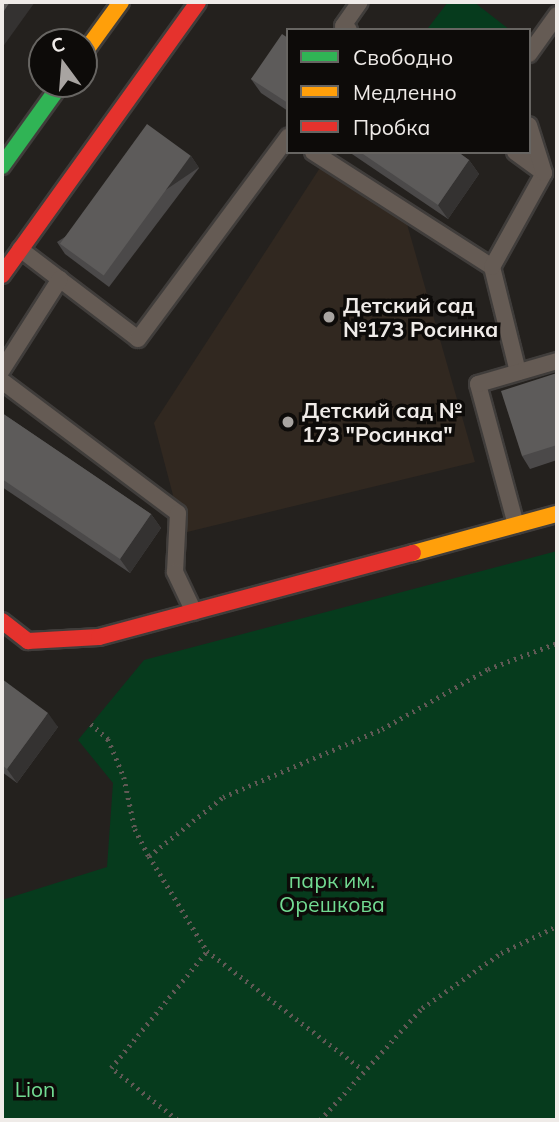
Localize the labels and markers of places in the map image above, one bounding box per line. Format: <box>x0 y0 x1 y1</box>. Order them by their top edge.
place label: Детский сад №173 Росинка <box>343 292 498 342</box>
marker: Детский сад №173 Росинка <box>321 309 337 325</box>
place label: Детский сад № 173 "Росинка" <box>302 397 462 447</box>
marker: Детский сад № 173 "Росинка" <box>280 414 296 430</box>

